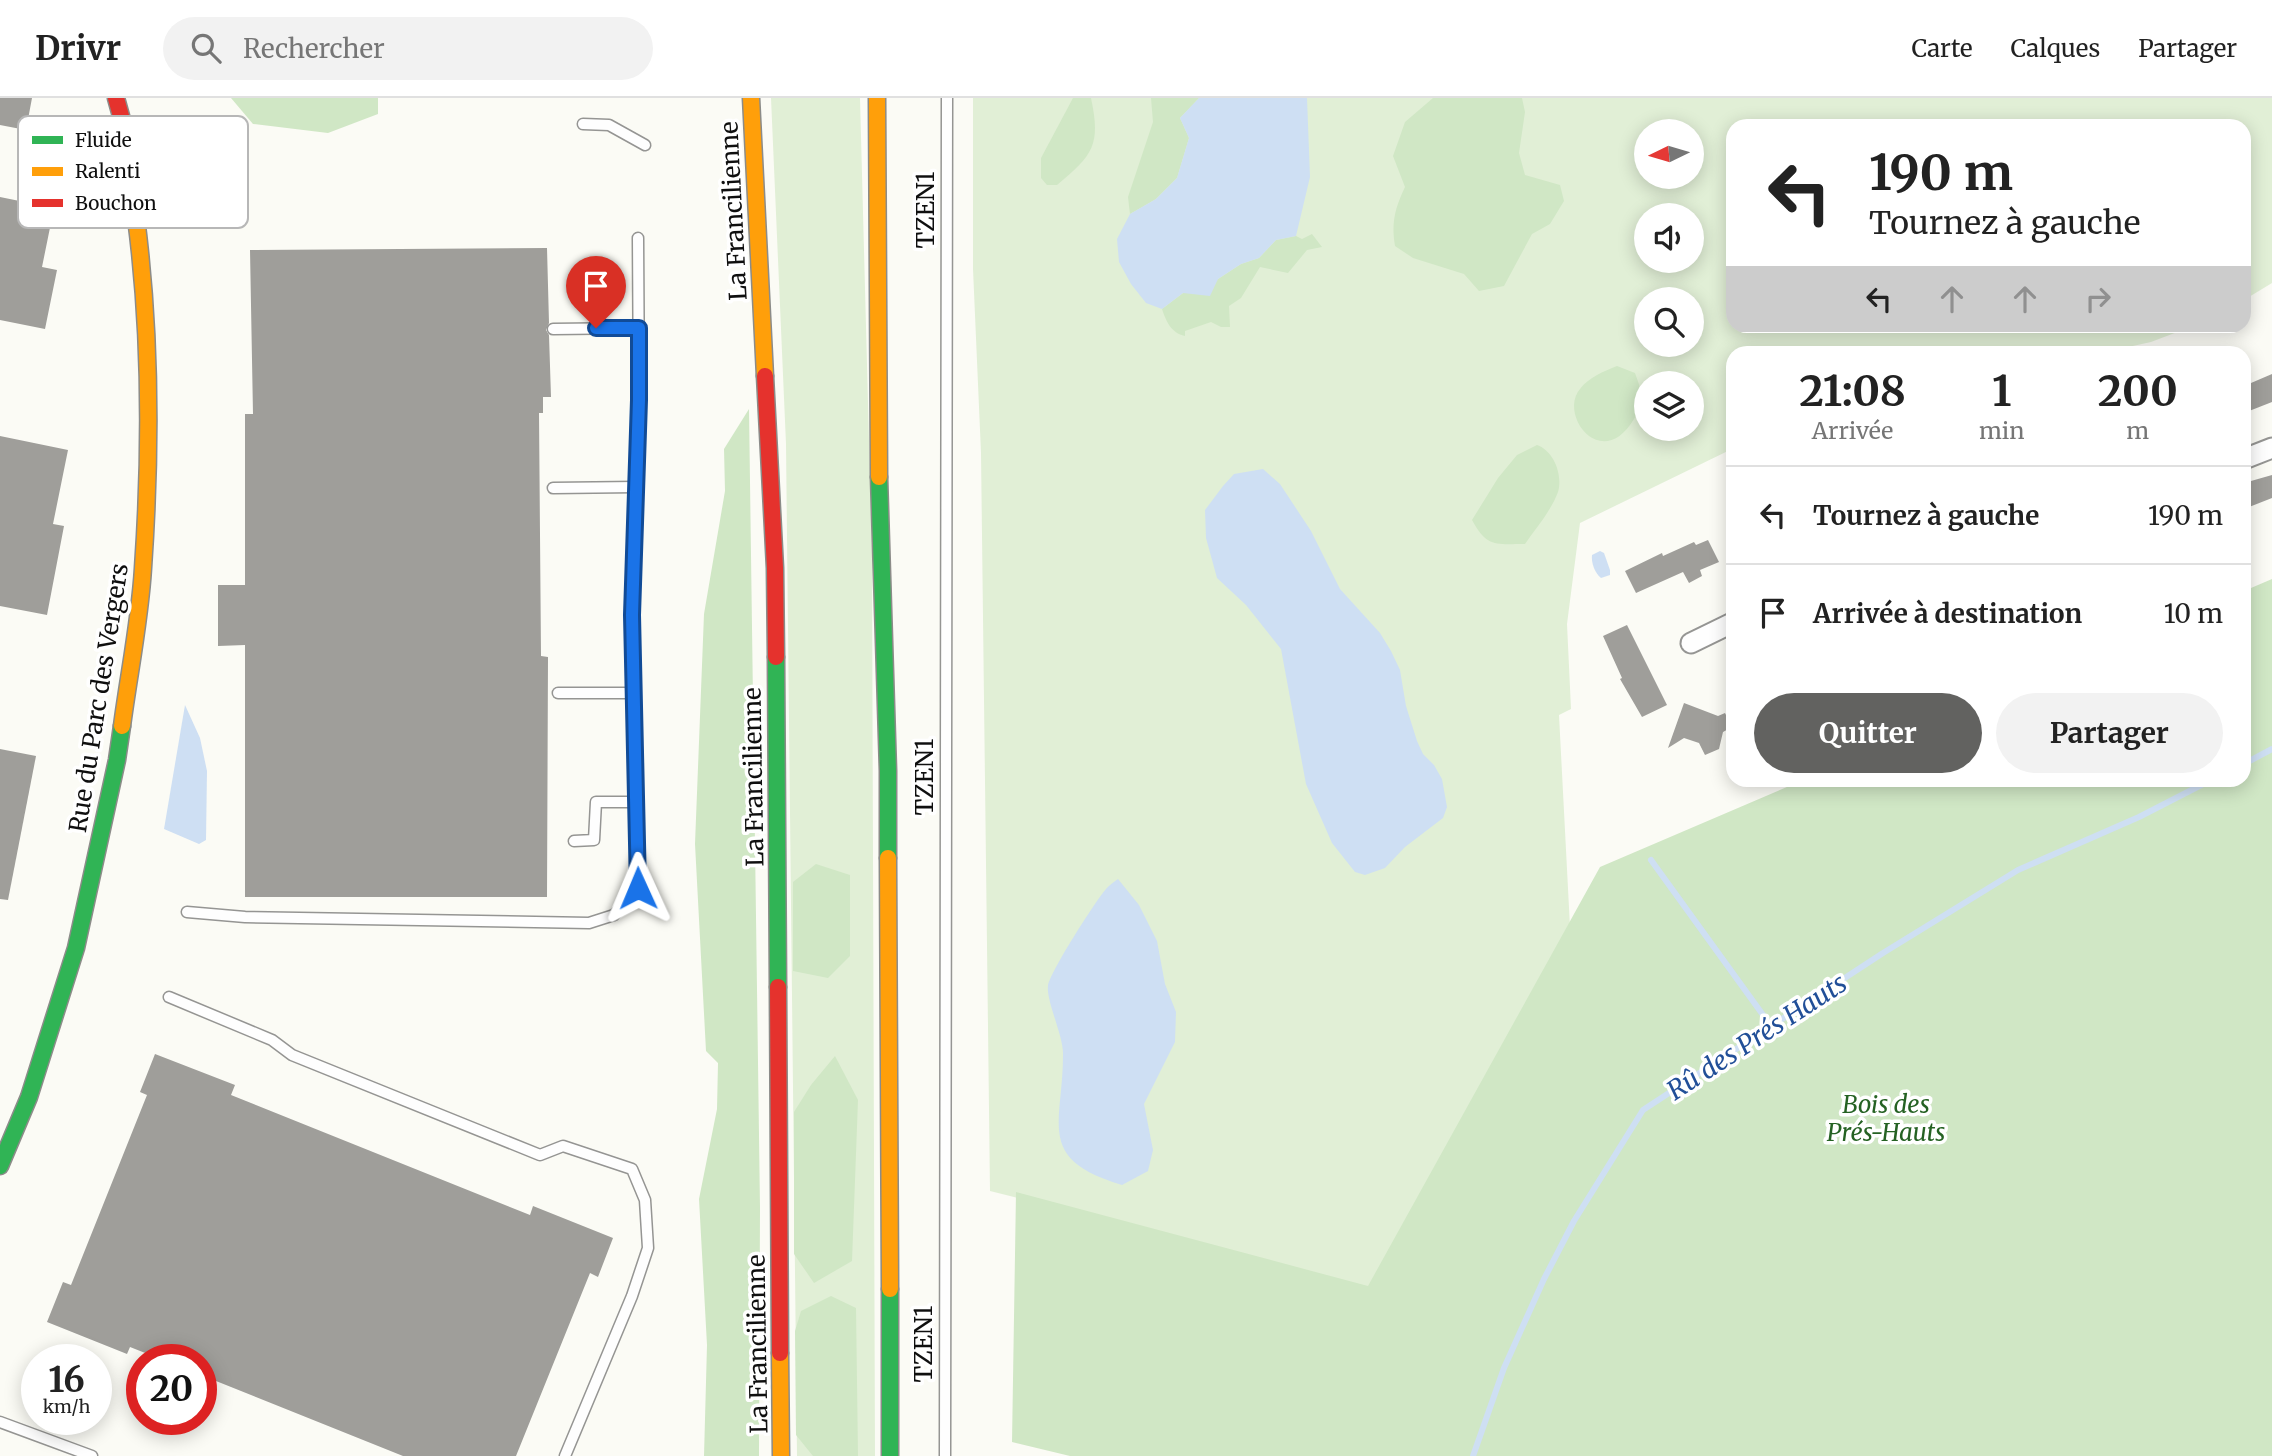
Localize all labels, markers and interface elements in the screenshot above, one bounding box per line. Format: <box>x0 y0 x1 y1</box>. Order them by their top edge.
search box <box>163 17 653 80</box>
text: Drivr <box>35 28 121 69</box>
icon: search <box>187 29 225 67</box>
text: Rechercher <box>243 32 385 65</box>
text: Carte <box>1911 33 1972 64</box>
text: Calques <box>2010 33 2100 64</box>
text: Partager <box>2138 33 2237 64</box>
legend <box>18 116 248 228</box>
north arrow <box>1634 119 1704 189</box>
map controls <box>1634 119 1704 441</box>
street label: La Francilienne <box>713 121 754 301</box>
text: Fluide <box>75 128 132 152</box>
text: 190 m <box>1869 142 2013 203</box>
icon: left <box>1754 147 1845 238</box>
text: Ralenti <box>75 159 140 183</box>
street label: TZEN1 <box>910 171 941 248</box>
text: Bouchon <box>75 191 157 215</box>
button: sound <box>1634 203 1704 273</box>
text: Tournez à gauche <box>1869 203 2140 243</box>
pin <box>566 256 626 328</box>
icon: arrive <box>577 267 615 305</box>
icon: left <box>1860 280 1898 318</box>
icon: ahead <box>1933 280 1971 318</box>
icon: ahead <box>2006 280 2044 318</box>
icon: right <box>2079 280 2117 318</box>
button: search <box>1634 287 1704 357</box>
text: 21:08 <box>1799 365 1906 417</box>
text: 1 <box>1992 365 2012 417</box>
text: 200 <box>2098 365 2178 417</box>
button: layers <box>1634 371 1704 441</box>
text: Arrivée <box>1812 416 1893 445</box>
text: min <box>1979 416 2025 445</box>
text: m <box>2126 416 2149 445</box>
icon: left <box>1754 496 1792 534</box>
text: Tournez à gauche <box>1813 499 2039 532</box>
text: 190 m <box>2148 499 2223 532</box>
street label: Rue du Parc des Vergers <box>62 561 135 835</box>
icon: arrive <box>1754 594 1792 632</box>
text: Arrivée à destination <box>1813 597 2082 630</box>
text: 10 m <box>2164 597 2223 630</box>
street label: La Francilienne <box>736 687 771 867</box>
button: Quitter <box>1754 693 1982 773</box>
button: Partager <box>1996 693 2223 773</box>
street label: TZEN1 <box>909 738 940 815</box>
position arrow <box>601 851 675 925</box>
water label: Rû des Prés Hauts <box>1661 966 1853 1107</box>
park label: Bois des Prés-Hauts <box>1827 1089 1945 1148</box>
street label: La Francilienne <box>740 1254 775 1434</box>
street label: TZEN1 <box>908 1305 939 1382</box>
speed limit sign: 20 <box>126 1344 217 1435</box>
text: 16 <box>48 1358 85 1402</box>
text: km/h <box>43 1395 90 1418</box>

